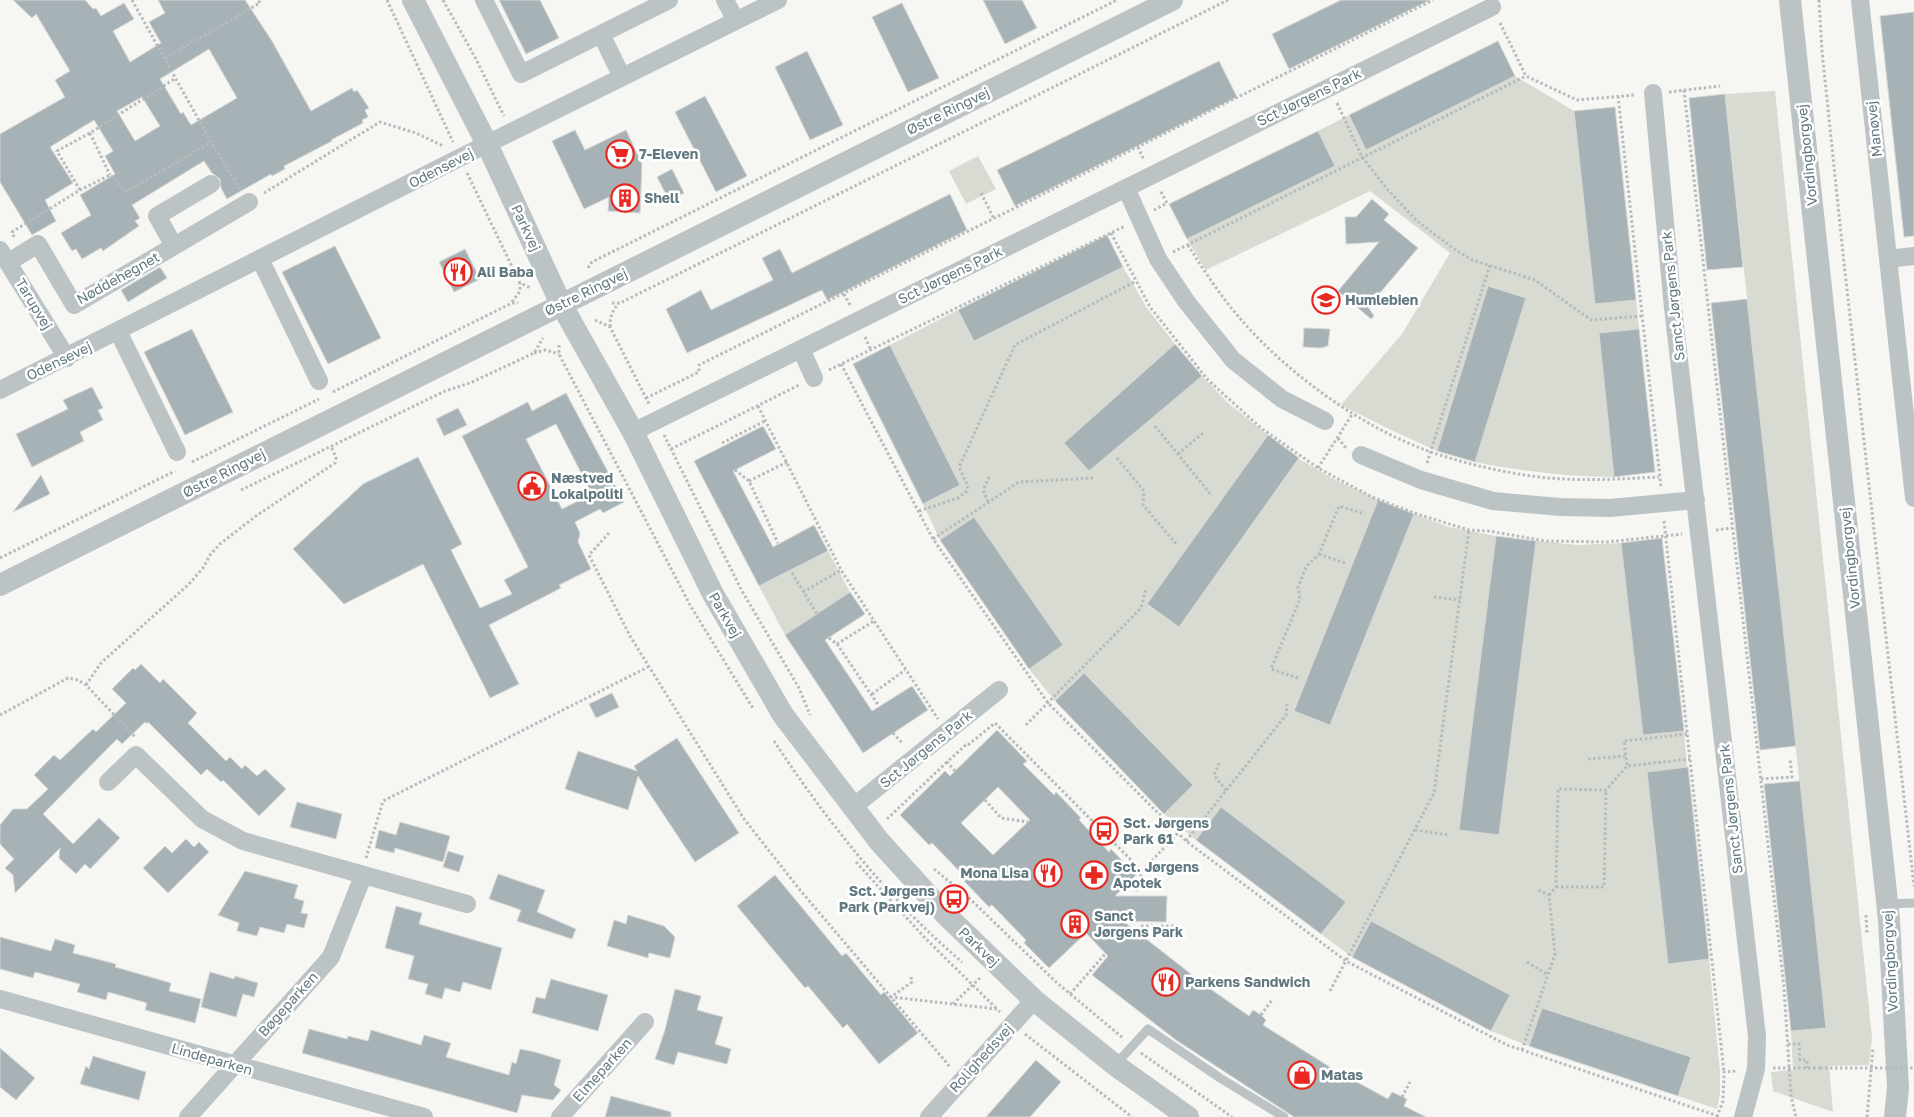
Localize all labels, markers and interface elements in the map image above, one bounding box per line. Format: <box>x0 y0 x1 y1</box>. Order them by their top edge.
street label: Sct Jørgens Park <box>1254 64 1364 129</box>
street label: Østre Ringvej <box>903 83 992 138</box>
street label: Manøvej <box>1862 100 1885 158</box>
street label: Vordingborgvej <box>1793 103 1820 207</box>
supermarket icon: 7-Eleven <box>605 139 635 169</box>
street label: Odensevej <box>406 144 476 191</box>
place label: 7-Eleven <box>639 145 698 162</box>
building icon: Shell <box>610 183 640 213</box>
place label: Shell <box>644 189 680 206</box>
street label: Parkvej <box>508 202 545 254</box>
street label: Sanct Jørgens Park <box>1657 230 1688 362</box>
street label: Sct Jørgens Park <box>895 242 1005 307</box>
street label: Nøddehegnet <box>73 248 162 307</box>
restaurant icon: Ali Baba <box>443 257 473 287</box>
place label: Ali Baba <box>477 263 534 280</box>
street label: Østre Ringvej <box>541 264 630 319</box>
street label: Tarupvej <box>12 275 56 333</box>
school or university icon: Humlebien <box>1311 285 1341 315</box>
place label: Humlebien <box>1345 291 1418 308</box>
street label: Odensevej <box>23 337 94 384</box>
street label: Østre Ringvej <box>180 444 268 501</box>
place label: Næstved Lokalpoliti <box>551 469 623 502</box>
public building icon: Næstved Lokalpoliti <box>517 471 547 501</box>
street label: Vordingborgvej <box>1836 506 1863 610</box>
street label: Parkvej <box>706 589 745 641</box>
street label: Sct Jørgens Park <box>876 706 975 791</box>
street label: Sanct Jørgens Park <box>1715 743 1746 875</box>
place label: Sct. Jørgens Park 61 <box>1123 814 1209 847</box>
bus stop icon: Sct. Jørgens Park 61 <box>1089 816 1119 846</box>
restaurant icon: Mona Lisa <box>1033 858 1063 888</box>
place label: Sct. Jørgens Apotek <box>1113 858 1199 891</box>
pharmacy icon: Sct. Jørgens Apotek <box>1079 860 1109 890</box>
place label: Mona Lisa <box>960 864 1029 881</box>
place label: Sct. Jørgens Park (Parkvej) <box>839 882 935 915</box>
bus stop icon: Sct. Jørgens Park (Parkvej) <box>939 884 969 914</box>
place label: Sanct Jørgens Park <box>1094 907 1183 940</box>
building icon: Sanct Jørgens Park <box>1060 909 1090 939</box>
street label: Vordingborgvej <box>1878 910 1901 1013</box>
street label: Parkvej <box>955 923 1003 970</box>
restaurant icon: Parkens Sandwich <box>1151 967 1181 997</box>
street label: Bøgeparken <box>254 968 321 1039</box>
place label: Parkens Sandwich <box>1185 973 1310 990</box>
street label: Rolighedsvej <box>945 1020 1016 1096</box>
street label: Elmeparken <box>569 1034 635 1105</box>
street label: Lindeparken <box>170 1039 255 1078</box>
shop icon: Matas <box>1287 1060 1317 1090</box>
place label: Matas <box>1321 1066 1363 1083</box>

